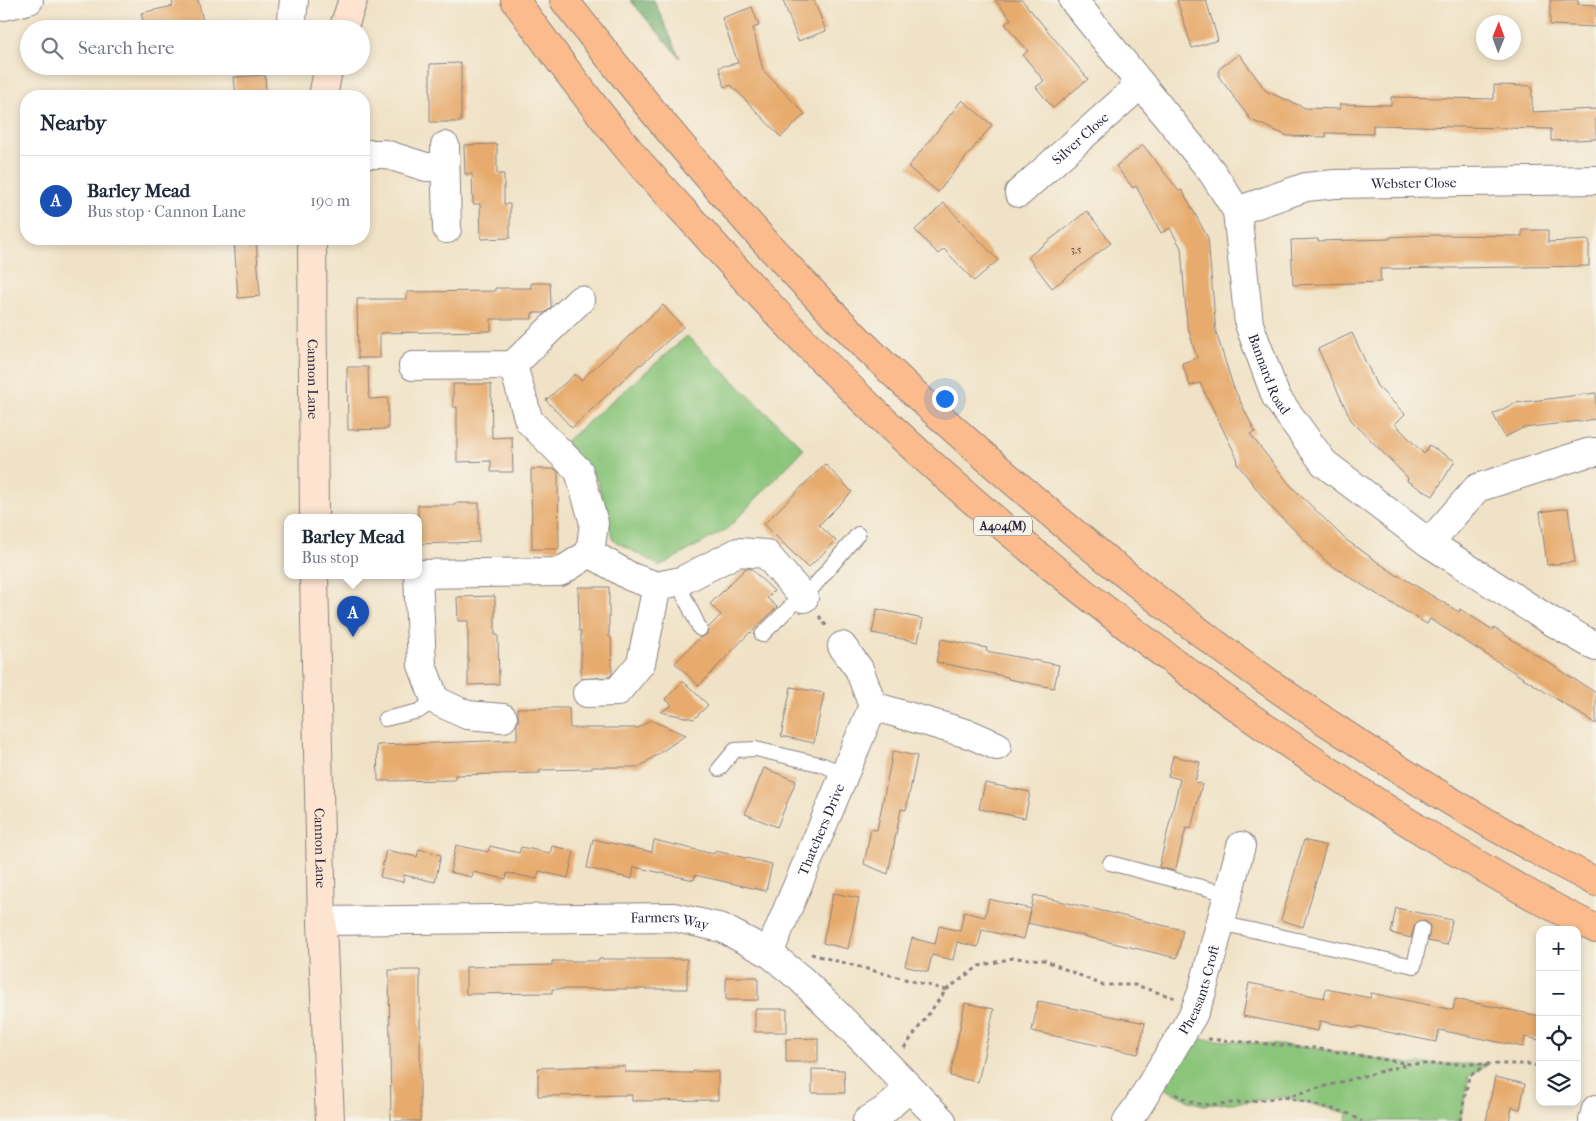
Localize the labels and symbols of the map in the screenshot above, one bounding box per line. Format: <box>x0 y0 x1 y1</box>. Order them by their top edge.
north arrow <box>1476 15 1521 60</box>
street label: Silver Close <box>1049 109 1112 168</box>
street label: Webster Close <box>1370 174 1457 192</box>
house number: 3,5 <box>1070 243 1082 256</box>
street label: Bannard Road <box>1244 331 1294 418</box>
street label: Cannon Lane <box>304 339 321 419</box>
your location <box>932 386 958 412</box>
road number: A404(M) <box>974 516 1032 536</box>
pin: A <box>337 596 369 637</box>
street label: Thatchers Drive <box>795 781 848 878</box>
street label: Cannon Lane <box>310 808 329 888</box>
street label: Farmers Way <box>630 909 711 934</box>
street label: Pheasants Croft <box>1175 943 1223 1038</box>

